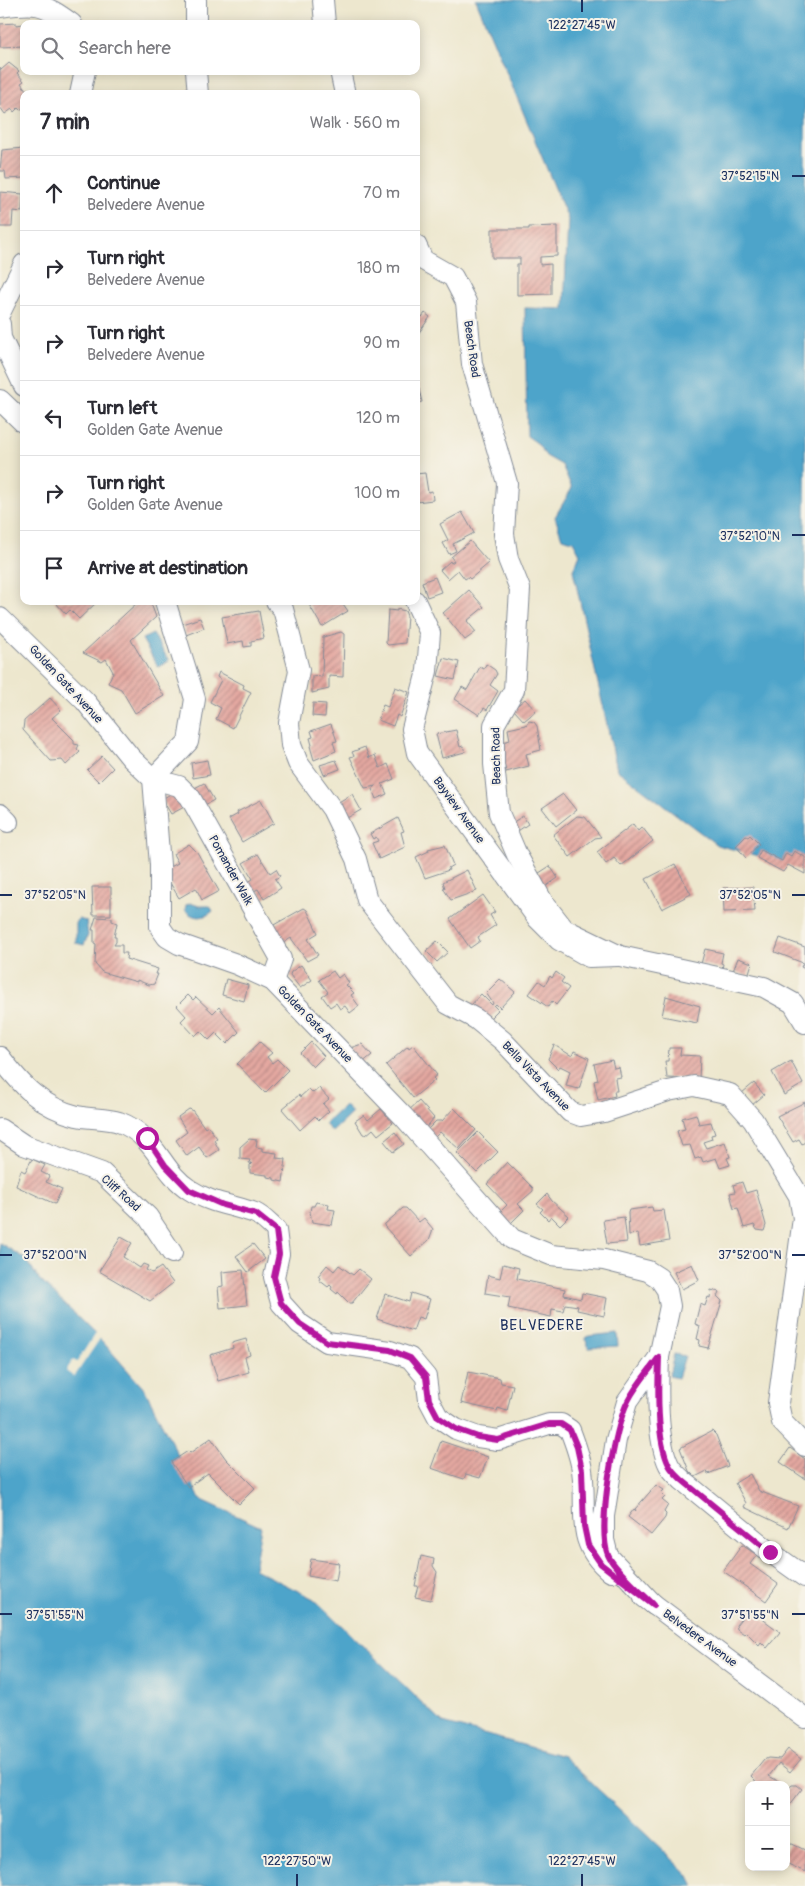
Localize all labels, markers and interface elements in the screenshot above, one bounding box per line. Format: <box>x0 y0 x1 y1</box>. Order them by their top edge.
text: 122°27'45"W <box>548 18 616 33</box>
search box <box>20 20 420 75</box>
icon: search <box>38 34 66 62</box>
text: Search here <box>78 36 171 60</box>
text: 7 min <box>40 109 90 136</box>
text: Walk · 560 m <box>310 113 400 133</box>
text: 37°52'15"N <box>721 169 779 184</box>
text: Continue <box>87 171 160 195</box>
icon: ahead <box>40 179 68 207</box>
text: 70 m <box>363 183 400 203</box>
text: Belvedere Avenue <box>87 195 205 215</box>
text: Turn right <box>87 246 165 270</box>
icon: right <box>40 254 68 282</box>
text: 180 m <box>357 258 400 278</box>
text: Belvedere Avenue <box>87 270 205 290</box>
street label: Beach Road <box>460 320 483 379</box>
text: Turn right <box>87 321 165 345</box>
icon: right <box>40 329 68 357</box>
text: 90 m <box>363 333 400 353</box>
text: Belvedere Avenue <box>87 345 205 365</box>
text: Turn left <box>87 396 157 420</box>
icon: left <box>40 404 68 432</box>
text: 120 m <box>356 408 400 428</box>
text: Golden Gate Avenue <box>87 420 223 440</box>
text: Turn right <box>87 471 165 495</box>
icon: right <box>40 479 68 507</box>
text: 100 m <box>354 483 400 503</box>
text: Golden Gate Avenue <box>87 495 223 515</box>
text: 37°52'10"N <box>720 529 780 544</box>
icon: arrive <box>40 554 68 582</box>
text: Arrive at destination <box>87 556 248 580</box>
street label: Golden Gate Avenue <box>25 642 106 727</box>
street label: Beach Road <box>488 727 505 785</box>
street label: Bayview Avenue <box>429 774 488 847</box>
street label: Pomander Walk <box>205 833 256 908</box>
text: 37°52'05"N <box>24 888 86 903</box>
text: 37°52'05"N <box>719 888 781 903</box>
street label: Golden Gate Avenue <box>274 983 355 1066</box>
street label: Bella Vista Avenue <box>499 1038 573 1114</box>
route start <box>136 1127 159 1150</box>
street label: Cliff Road <box>98 1172 143 1215</box>
text: 37°52'00"N <box>23 1248 87 1263</box>
text: 37°52'00"N <box>718 1248 782 1263</box>
district label: BELVEDERE <box>500 1316 584 1335</box>
route end <box>759 1541 782 1564</box>
street label: Belvedere Avenue <box>660 1606 740 1670</box>
text: 37°51'55"N <box>26 1608 84 1623</box>
text: 37°51'55"N <box>721 1608 779 1623</box>
map controls <box>745 1781 790 1871</box>
button: + <box>745 1781 790 1826</box>
button: − <box>745 1826 790 1871</box>
text: 122°27'50"W <box>263 1854 331 1869</box>
text: 122°27'45"W <box>548 1854 616 1869</box>

